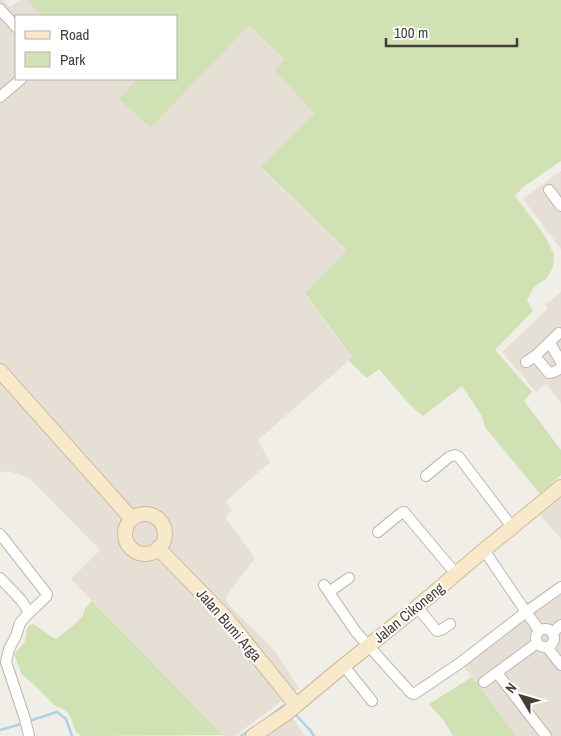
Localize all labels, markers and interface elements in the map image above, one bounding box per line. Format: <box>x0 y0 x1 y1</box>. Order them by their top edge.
legend <box>15 15 178 80</box>
scale bar <box>386 15 517 47</box>
text: 100 m <box>394 22 428 43</box>
text: Road <box>60 24 89 45</box>
text: Park <box>60 49 86 70</box>
street label: Jalan Cikoneng <box>369 577 449 648</box>
street label: Jalan Bumi Arga <box>192 584 267 666</box>
north arrow <box>496 671 546 721</box>
text: N <box>501 679 520 697</box>

